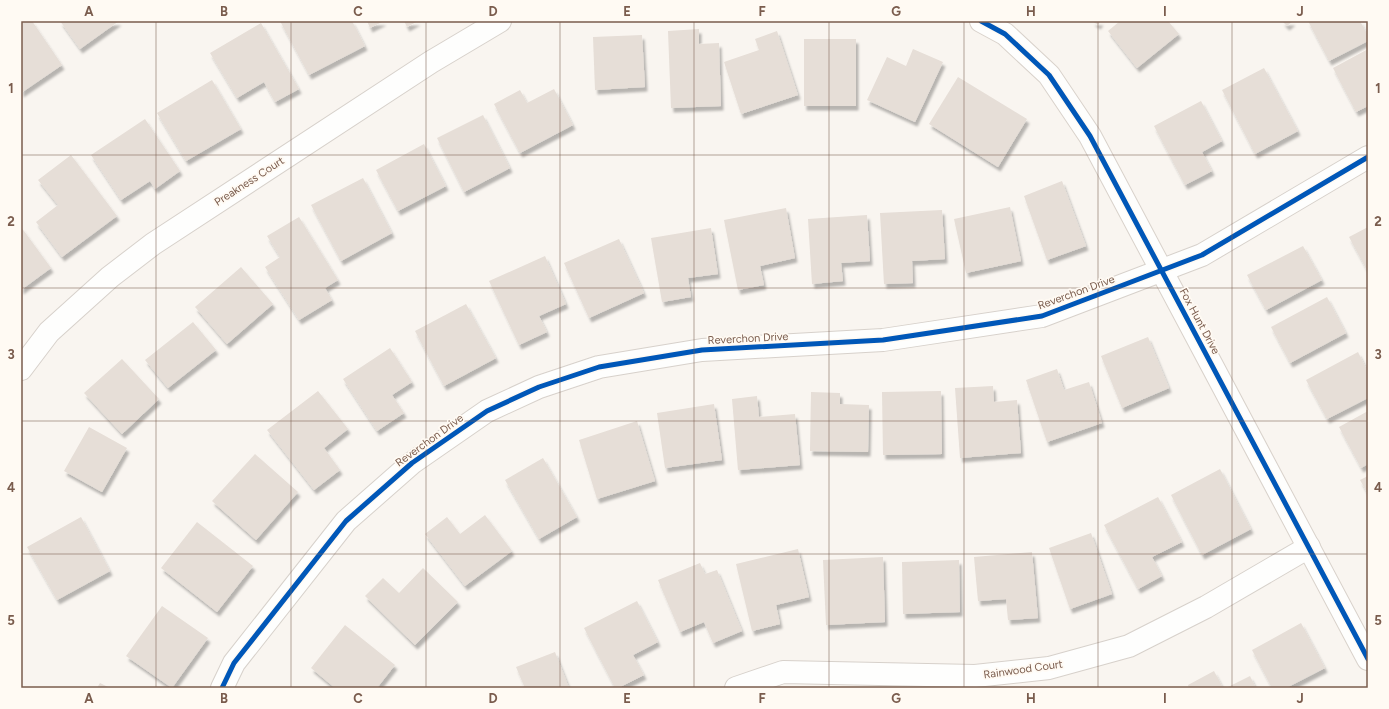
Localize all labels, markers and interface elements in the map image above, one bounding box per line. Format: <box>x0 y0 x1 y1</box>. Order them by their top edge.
text: A <box>84 4 94 19</box>
text: B <box>220 4 228 19</box>
text: C <box>353 4 363 19</box>
text: D <box>488 4 498 19</box>
text: E <box>623 4 631 19</box>
text: F <box>758 4 766 19</box>
text: G <box>891 4 901 19</box>
text: H <box>1026 4 1036 19</box>
text: I <box>1163 4 1167 19</box>
text: J <box>1296 4 1304 19</box>
text: 1 <box>8 81 14 96</box>
text: 1 <box>1375 81 1381 96</box>
street label: Preakness Court <box>212 154 287 209</box>
text: 2 <box>7 214 15 229</box>
text: 2 <box>1374 214 1382 229</box>
street label: Reverchon Drive <box>1036 273 1116 312</box>
street label: Fox Hunt Drive <box>1177 286 1222 357</box>
street label: Reverchon Drive <box>707 330 789 347</box>
text: 3 <box>7 347 15 362</box>
text: 3 <box>1374 347 1382 362</box>
street label: Reverchon Drive <box>393 411 466 469</box>
text: 4 <box>7 480 15 495</box>
text: 4 <box>1374 480 1382 495</box>
text: 5 <box>7 613 15 628</box>
text: 5 <box>1374 613 1382 628</box>
street label: Rainwood Court <box>983 658 1064 681</box>
text: A <box>84 691 94 706</box>
text: B <box>220 691 228 706</box>
text: C <box>353 691 363 706</box>
text: D <box>488 691 498 706</box>
text: E <box>623 691 631 706</box>
text: F <box>758 691 766 706</box>
text: G <box>891 691 901 706</box>
text: H <box>1026 691 1036 706</box>
text: I <box>1163 691 1167 706</box>
text: J <box>1296 691 1304 706</box>

